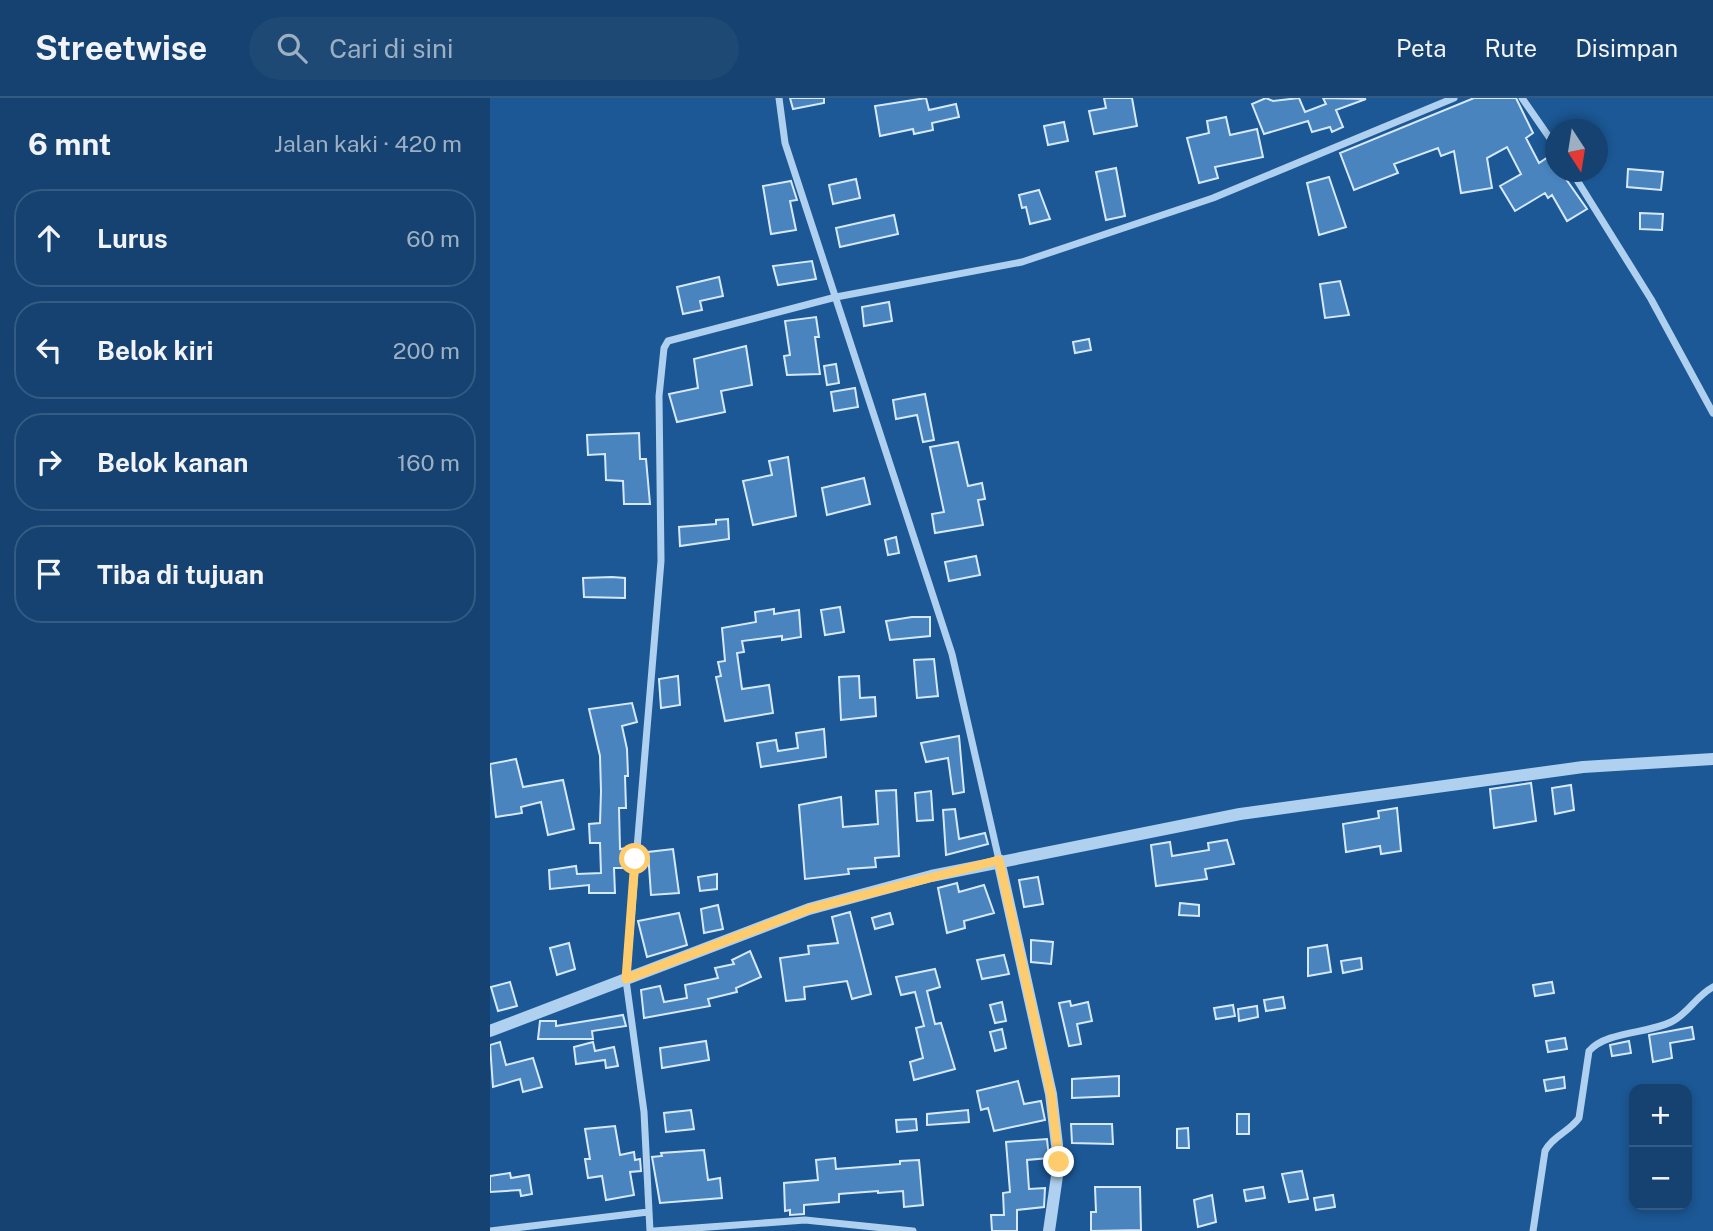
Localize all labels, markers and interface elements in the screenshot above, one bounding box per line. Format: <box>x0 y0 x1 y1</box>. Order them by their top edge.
search box <box>249 17 739 80</box>
text: Streetwise <box>35 29 207 67</box>
icon: search <box>273 29 311 67</box>
text: Cari di sini <box>329 33 453 64</box>
text: Peta <box>1396 34 1447 62</box>
text: Rute <box>1485 34 1537 62</box>
text: Disimpan <box>1575 34 1678 62</box>
north arrow <box>1545 119 1608 182</box>
text: 6 mnt <box>28 126 111 162</box>
text: Jalan kaki · 420 m <box>274 130 462 157</box>
icon: ahead <box>30 219 68 257</box>
text: Lurus <box>97 223 168 254</box>
text: 60 m <box>406 225 460 252</box>
icon: left <box>30 331 68 369</box>
text: Belok kiri <box>97 335 213 366</box>
text: 200 m <box>393 337 460 364</box>
icon: right <box>30 443 68 481</box>
text: Belok kanan <box>97 447 248 478</box>
text: 160 m <box>397 449 460 476</box>
icon: arrive <box>30 555 68 593</box>
text: Tiba di tujuan <box>97 559 264 590</box>
route start <box>619 843 650 874</box>
map controls <box>1629 1084 1692 1210</box>
button: + <box>1629 1084 1692 1147</box>
route end <box>1043 1146 1074 1177</box>
button: − <box>1629 1147 1692 1210</box>

